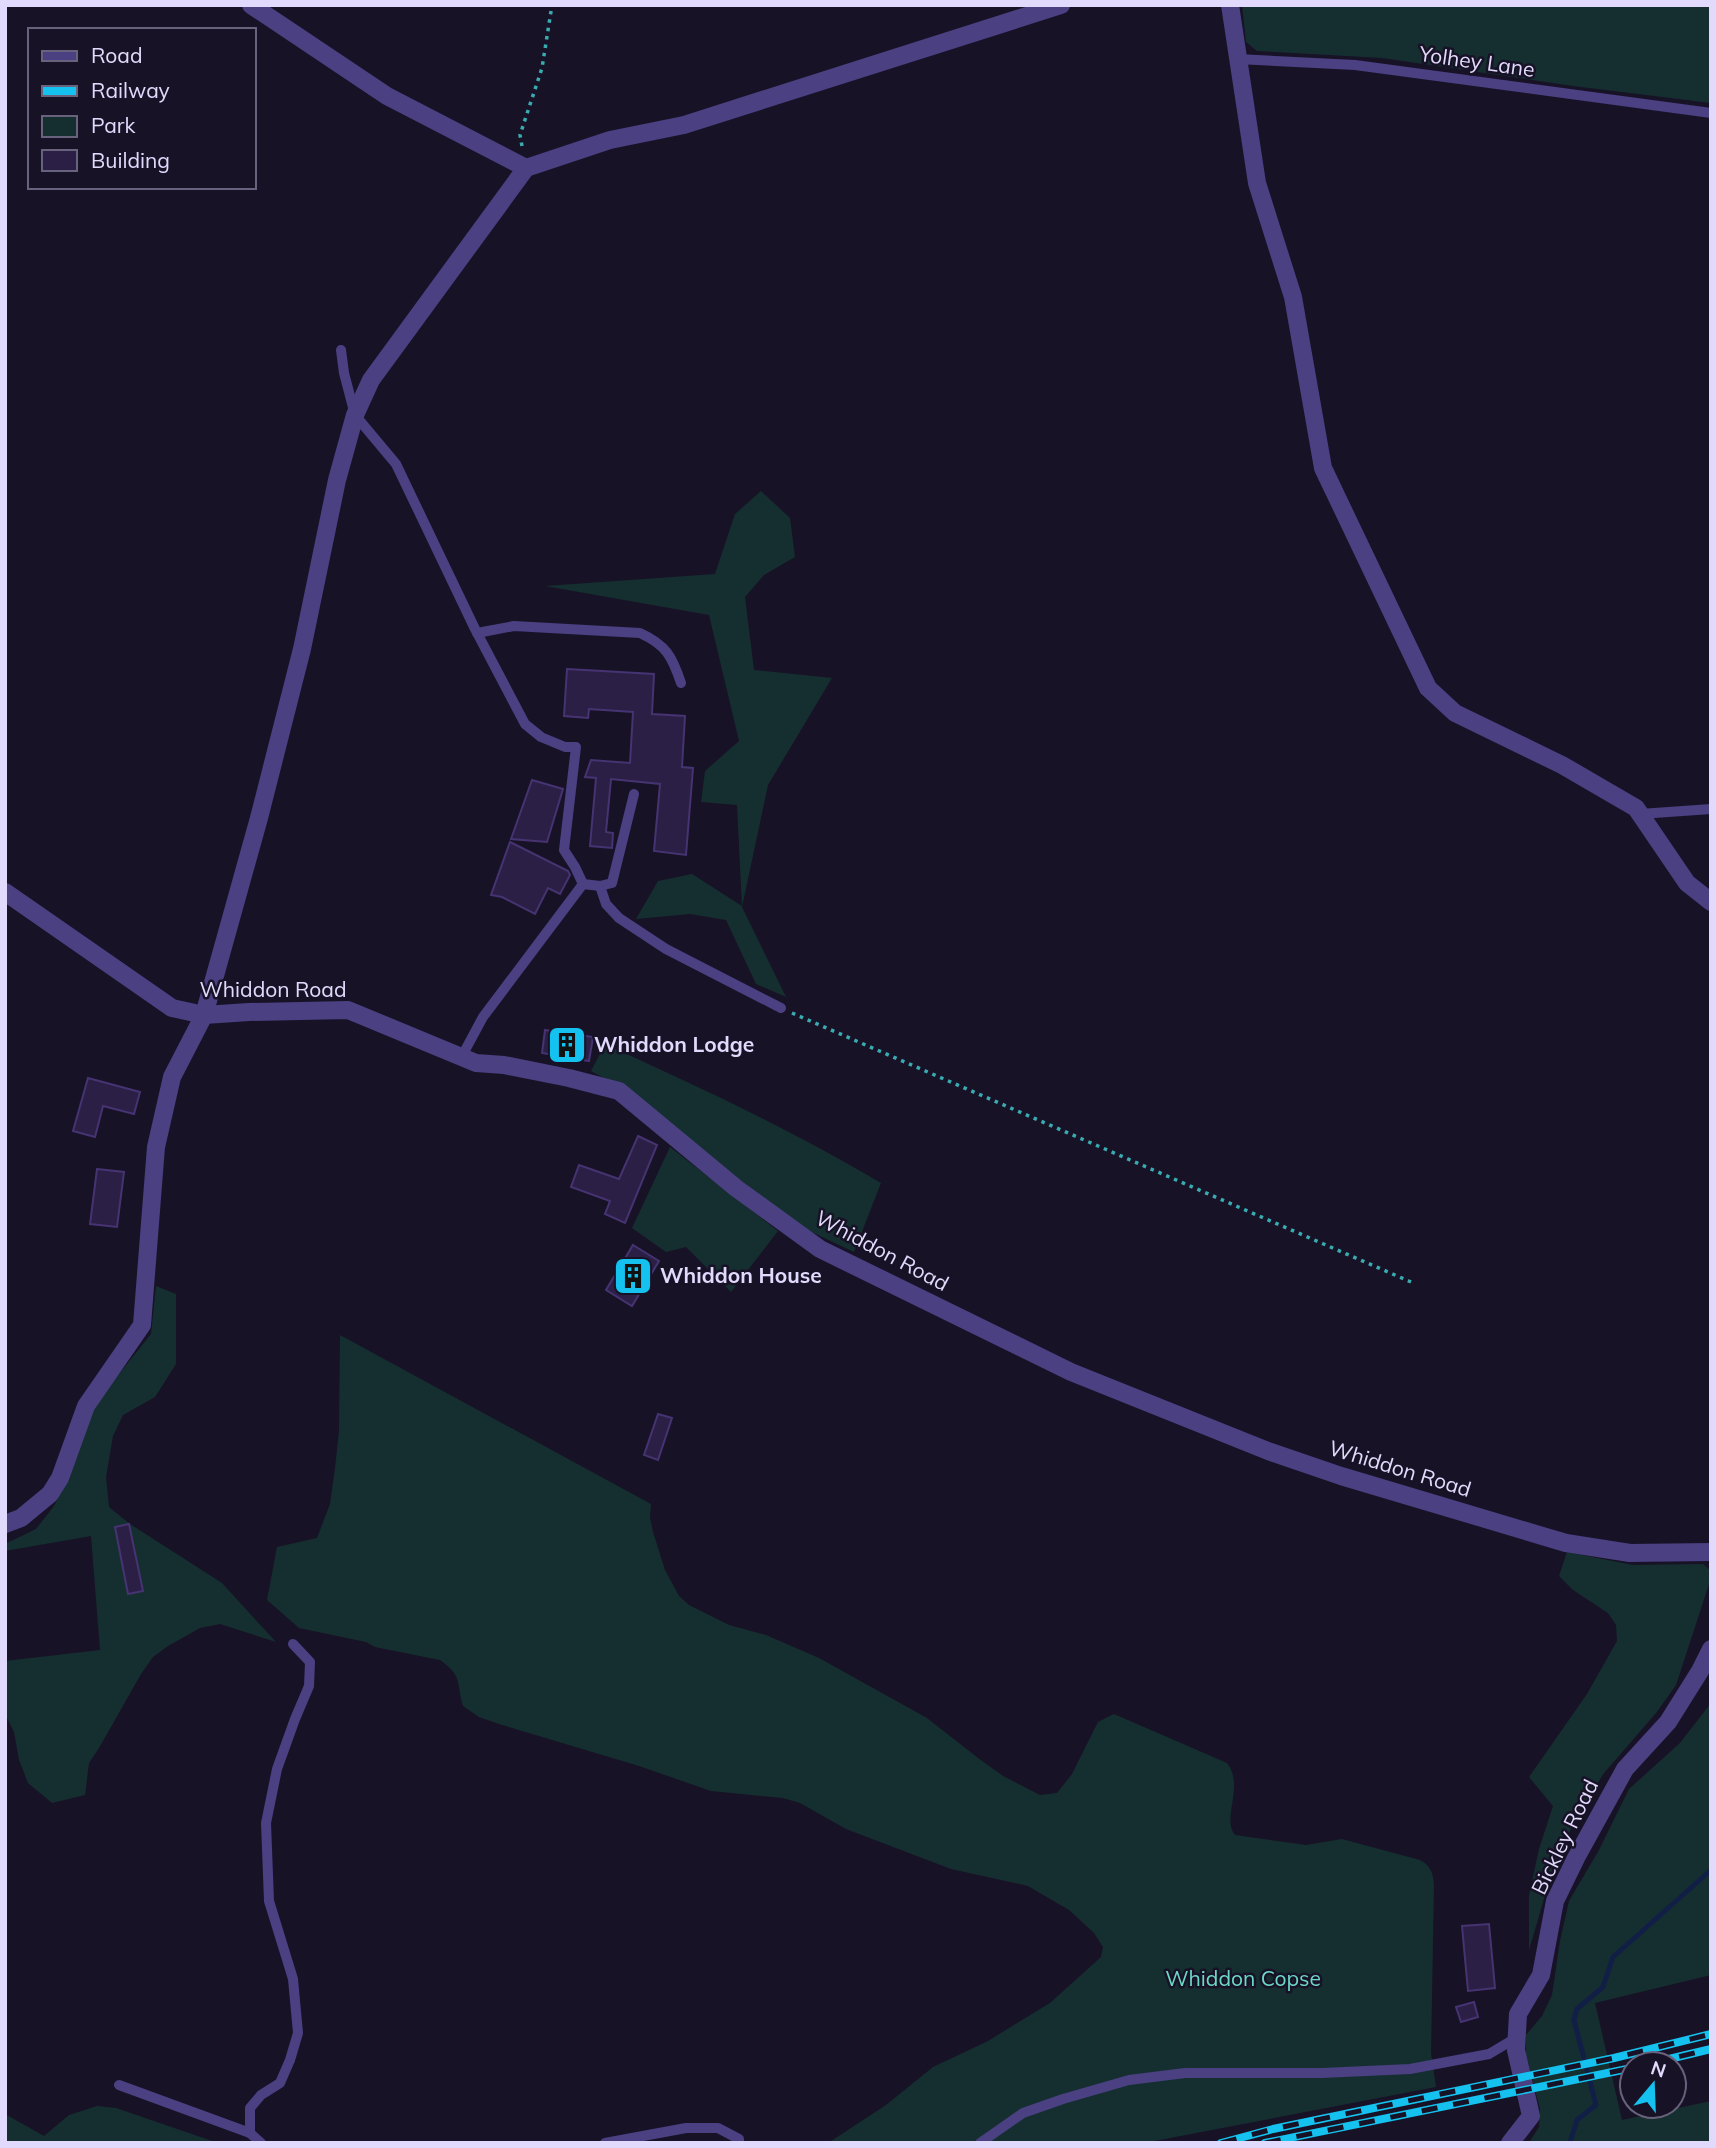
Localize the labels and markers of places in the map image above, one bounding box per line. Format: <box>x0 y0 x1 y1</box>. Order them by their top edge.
building icon: Whiddon Lodge <box>546 1024 588 1066</box>
place label: Whiddon Lodge <box>594 1031 754 1057</box>
building icon: Whiddon House <box>612 1255 654 1297</box>
place label: Whiddon House <box>660 1262 822 1288</box>

